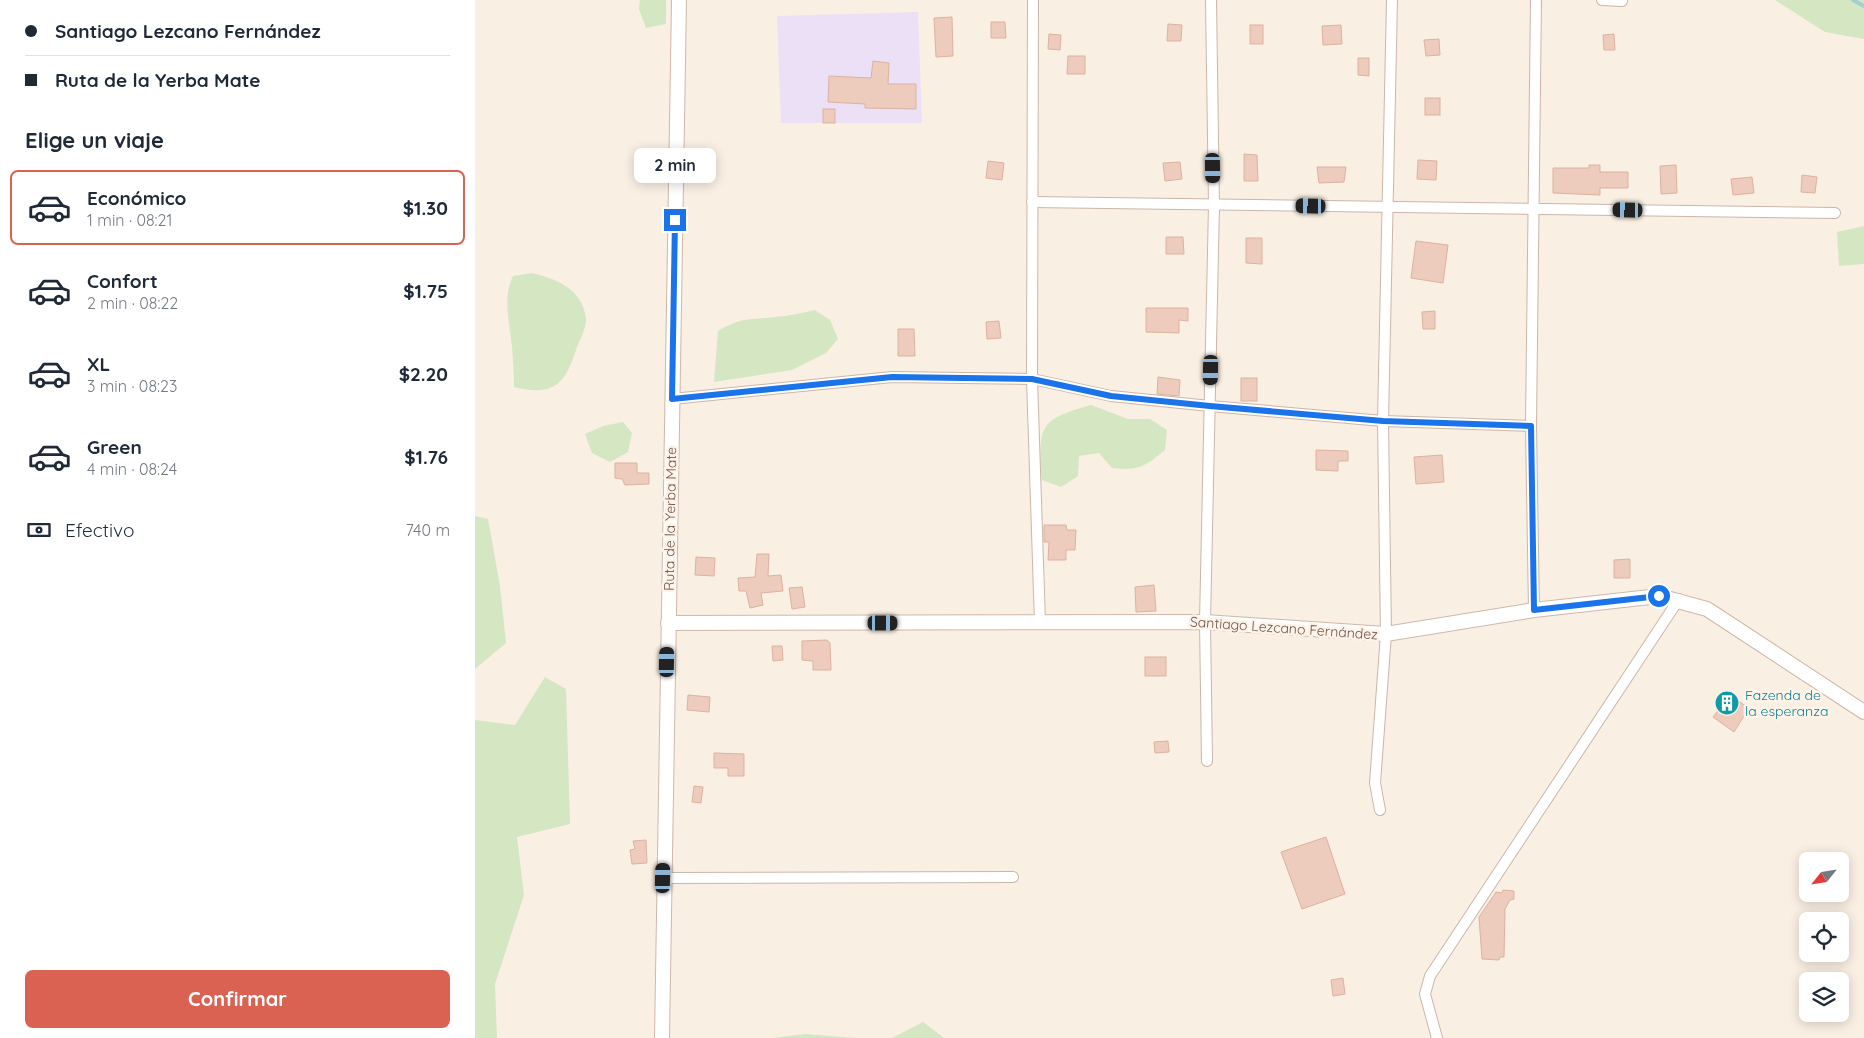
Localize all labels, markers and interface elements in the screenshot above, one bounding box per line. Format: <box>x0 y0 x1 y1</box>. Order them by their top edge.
text: Santiago Lezcano Fernández <box>55 19 321 43</box>
text: Ruta de la Yerba Mate <box>55 68 260 92</box>
text: Elige un viaje <box>25 126 164 154</box>
callout: 2 min <box>634 148 716 182</box>
car <box>1205 153 1220 183</box>
text: 2 min <box>654 155 696 175</box>
icon: car <box>27 185 72 230</box>
text: Económico <box>87 186 186 210</box>
text: $1.30 <box>403 196 448 220</box>
car <box>1295 198 1326 214</box>
car <box>1612 202 1643 218</box>
route end <box>664 209 686 231</box>
text: 1 min · 08:21 <box>87 210 172 230</box>
icon: car <box>27 268 72 313</box>
text: Confort <box>87 269 158 293</box>
text: $1.75 <box>403 279 448 303</box>
text: 2 min · 08:22 <box>87 293 178 313</box>
icon: car <box>27 351 72 396</box>
text: XL <box>87 352 110 376</box>
car <box>1203 355 1218 385</box>
text: $2.20 <box>399 362 448 386</box>
text: 3 min · 08:23 <box>87 376 177 396</box>
icon: car <box>27 434 72 479</box>
text: Green <box>87 435 142 459</box>
text: $1.76 <box>404 445 448 469</box>
street label: Ruta de la Yerba Mate <box>660 447 680 591</box>
text: 4 min · 08:24 <box>87 459 177 479</box>
icon: cash <box>25 516 53 544</box>
text: Efectivo <box>65 518 134 542</box>
text: 740 m <box>406 520 450 540</box>
route start <box>1648 585 1670 607</box>
street label: Santiago Lezcano Fernández <box>1189 612 1379 644</box>
car <box>868 616 898 631</box>
car <box>659 647 674 677</box>
place label: Fazenda de la esperanza <box>1745 686 1828 720</box>
building icon: Fazenda de la esperanza <box>1714 690 1740 716</box>
north arrow <box>1799 852 1849 902</box>
map controls <box>1799 852 1849 1022</box>
car <box>655 863 670 893</box>
button: locate <box>1799 912 1849 962</box>
button: Confirmar <box>25 970 450 1028</box>
button: layers <box>1799 972 1849 1022</box>

